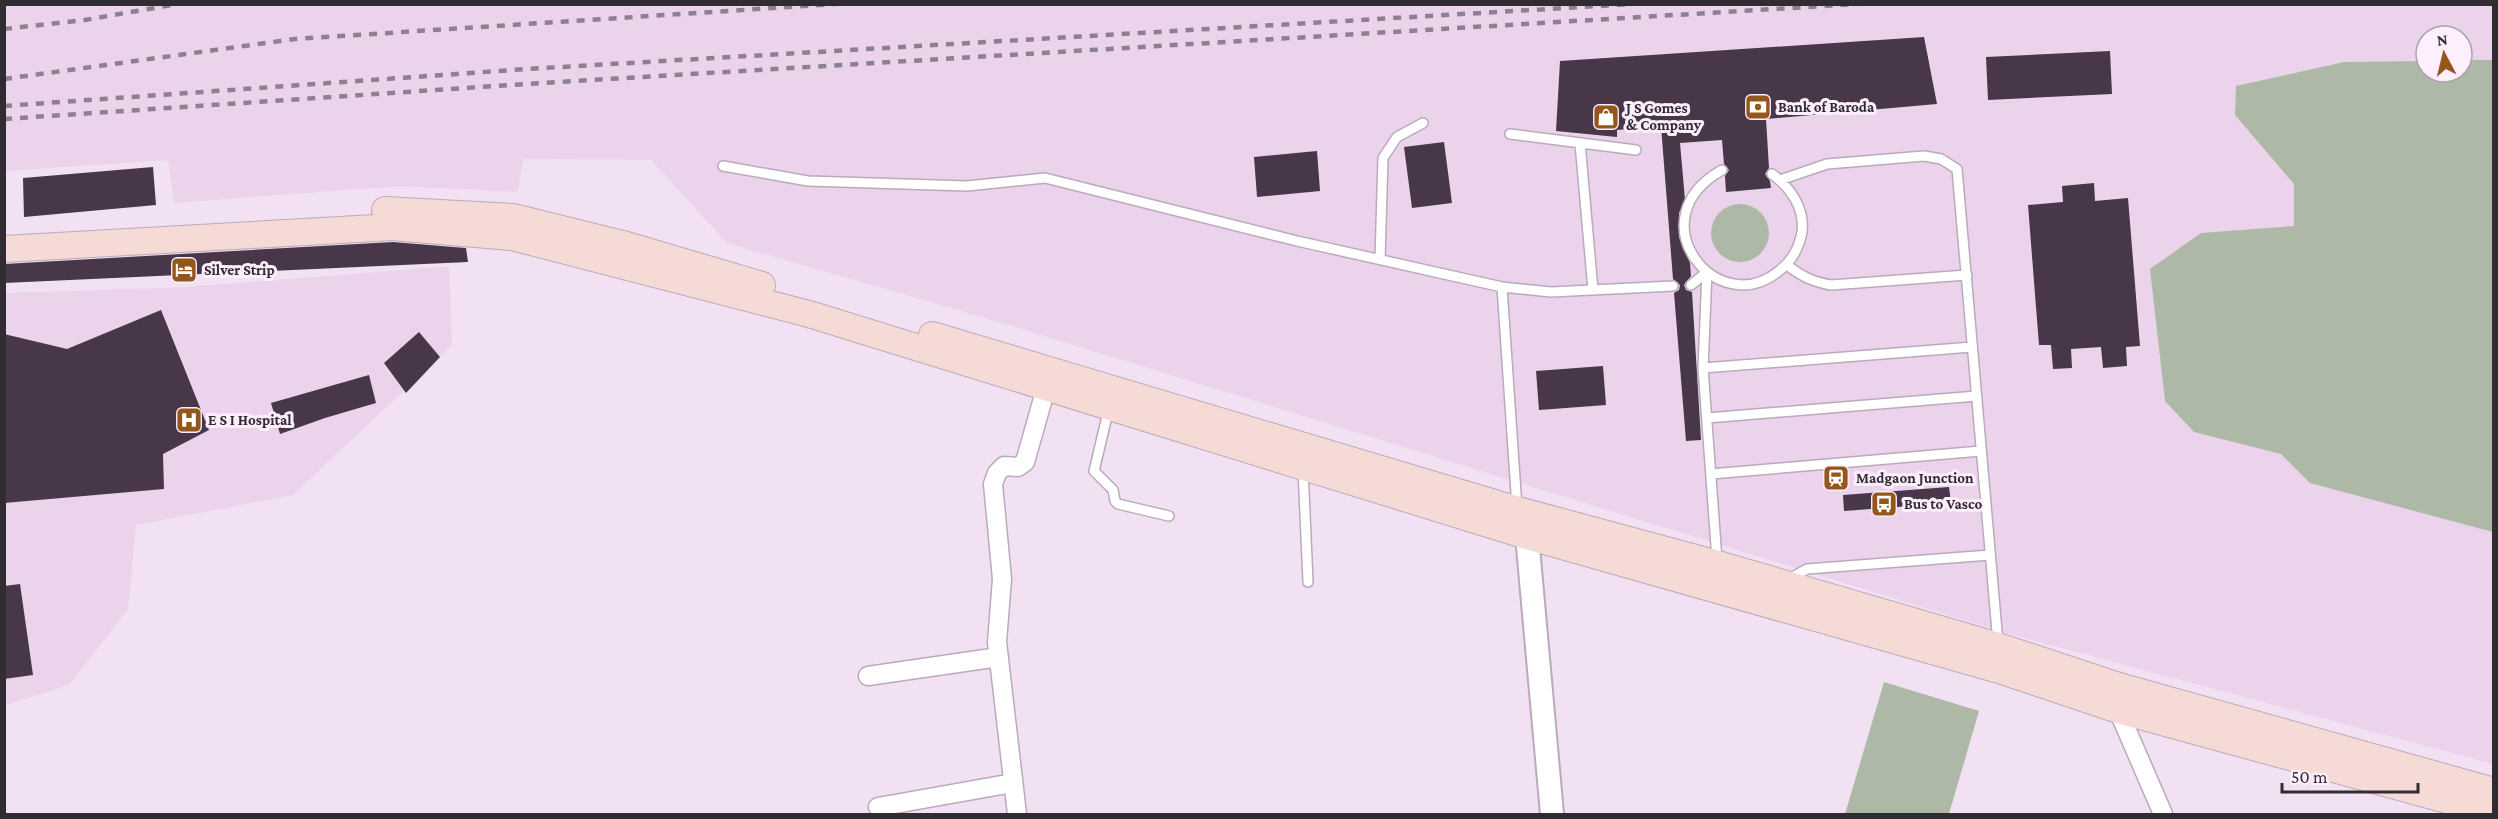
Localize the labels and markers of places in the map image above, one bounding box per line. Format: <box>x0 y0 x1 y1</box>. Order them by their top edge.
bank icon: Bank of Baroda <box>1743 92 1773 122</box>
place label: Bank of Baroda <box>1778 99 1875 115</box>
place label: J S Gomes & Company <box>1624 100 1702 133</box>
shop icon: J S Gomes & Company <box>1591 102 1621 132</box>
hotel icon: Silver Strip <box>169 255 199 285</box>
place label: Silver Strip <box>204 262 275 278</box>
hospital icon: E S I Hospital <box>174 405 204 435</box>
place label: E S I Hospital <box>208 412 292 428</box>
station icon: Madgaon Junction <box>1821 463 1851 493</box>
place label: Madgaon Junction <box>1856 470 1974 486</box>
bus stop icon: Bus to Vasco <box>1869 489 1899 519</box>
place label: Bus to Vasco <box>1904 496 1983 512</box>

